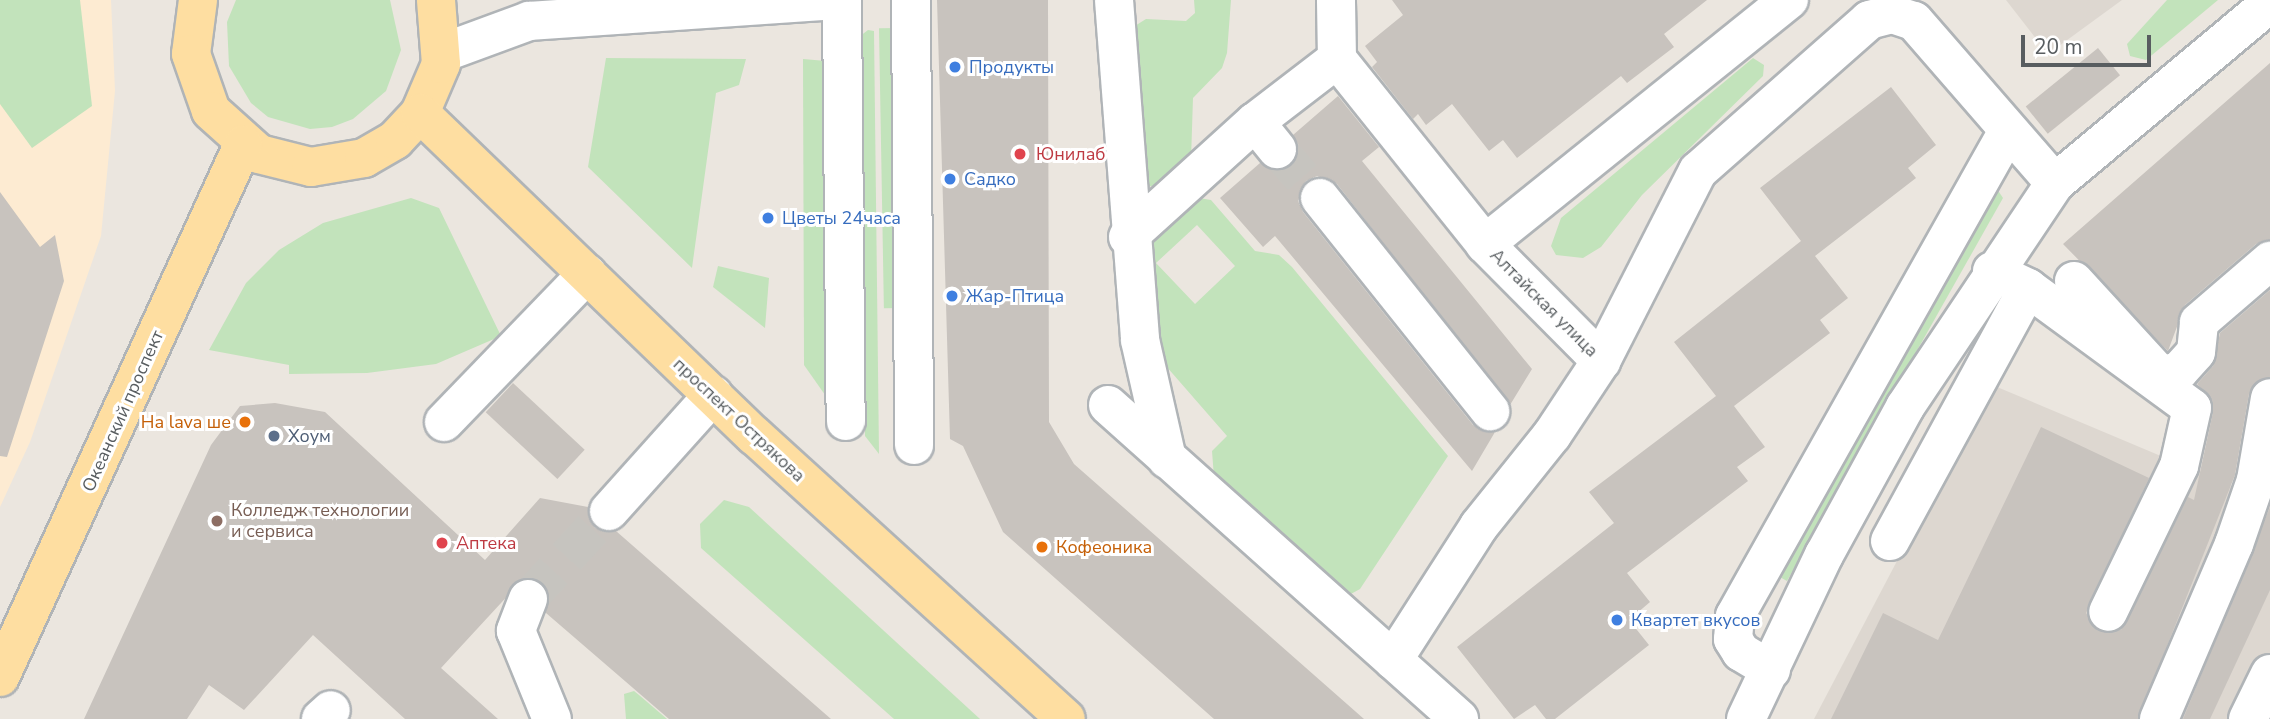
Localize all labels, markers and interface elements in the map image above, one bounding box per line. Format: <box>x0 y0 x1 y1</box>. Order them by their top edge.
scale bar <box>2025 21 2154 65</box>
text: 20 m <box>2034 33 2083 61</box>
place label: Продукты <box>969 56 1054 78</box>
marker: Продукты <box>947 59 963 75</box>
place label: Юнилаб <box>1036 143 1106 165</box>
marker: Юнилаб <box>1010 144 1030 164</box>
place label: Садко <box>964 168 1016 190</box>
marker: Садко <box>942 171 958 187</box>
place label: Цветы 24часа <box>782 207 901 229</box>
marker: Цветы 24часа <box>760 210 776 226</box>
street label: Алтайская улица <box>1485 244 1603 362</box>
place label: Жар-Птица <box>966 285 1064 307</box>
marker: Жар-Птица <box>944 288 960 304</box>
street label: Океанский проспект <box>78 327 168 495</box>
street label: проспект Острякова <box>669 353 809 487</box>
place label: На lava ше <box>141 411 231 433</box>
marker: На lava ше <box>237 414 253 430</box>
place label: Хоум <box>288 425 331 447</box>
marker: Хоум <box>266 428 282 444</box>
place label: Колледж технологии и сервиса <box>231 500 409 542</box>
marker: Колледж технологии и сервиса <box>209 513 225 529</box>
place label: Аптека <box>456 532 517 554</box>
marker: Аптека <box>434 535 450 551</box>
place label: Кофеоника <box>1056 536 1152 558</box>
marker: Кофеоника <box>1034 539 1050 555</box>
place label: Квартет вкусов <box>1631 609 1760 631</box>
marker: Квартет вкусов <box>1609 612 1625 628</box>

